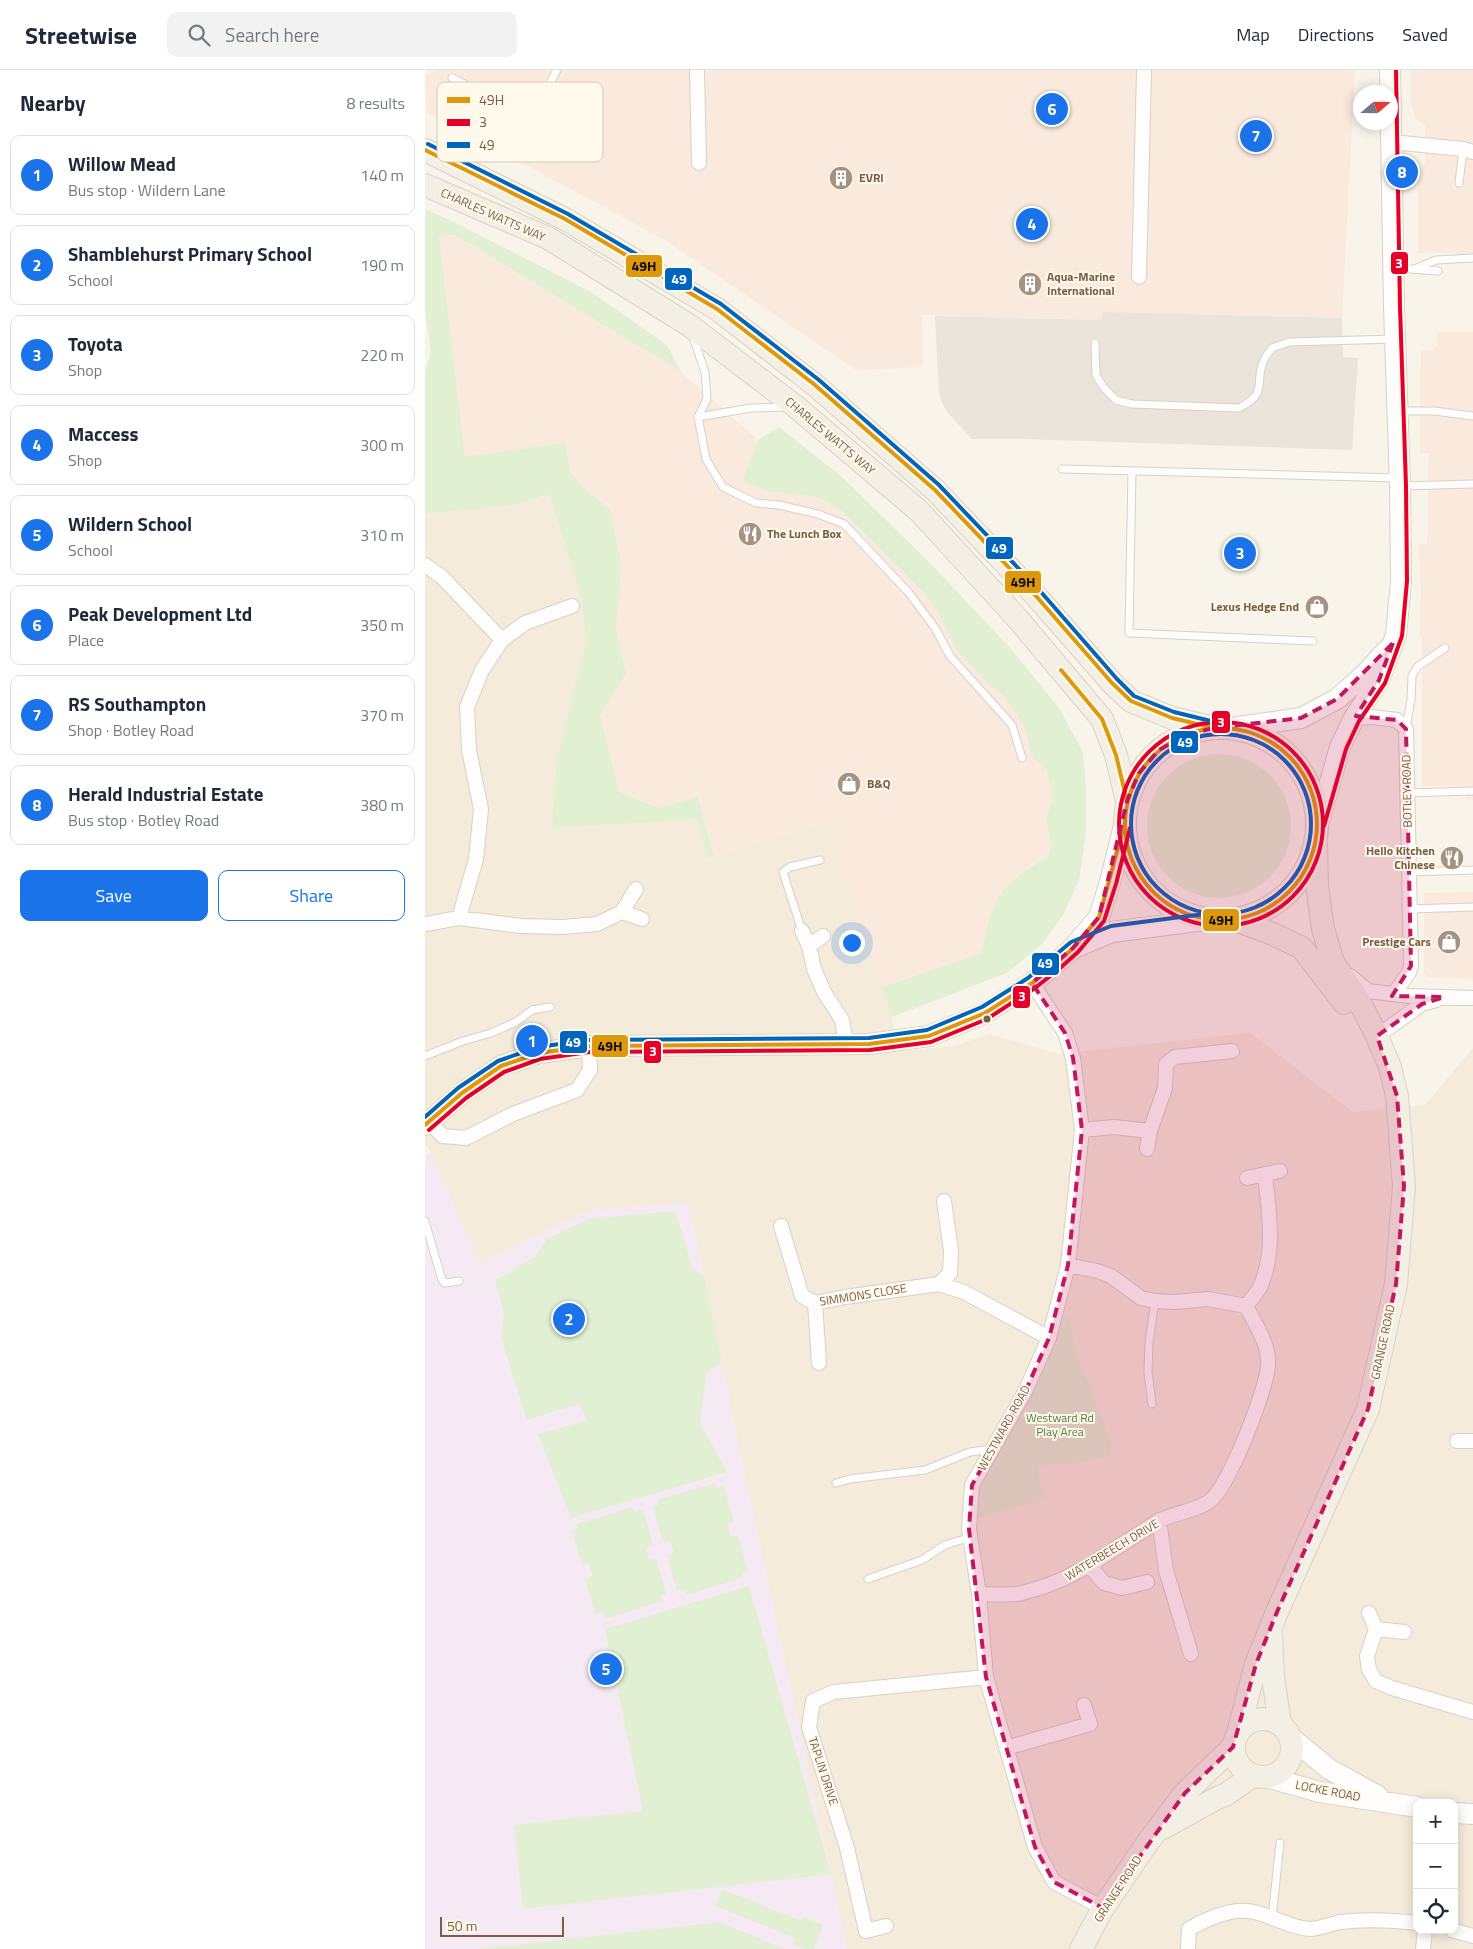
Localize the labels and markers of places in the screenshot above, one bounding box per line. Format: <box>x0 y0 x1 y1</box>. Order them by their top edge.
pin: 6 <box>1036 90 1068 128</box>
pin: 7 <box>1240 117 1272 155</box>
pin: 8 <box>1386 153 1418 191</box>
building icon: EVRI <box>828 165 854 191</box>
place label: EVRI <box>859 168 884 187</box>
pin: 4 <box>1016 205 1048 243</box>
place label: Aqua-Marine International <box>1047 267 1115 300</box>
building icon: Aqua-Marine International <box>1017 271 1043 297</box>
restaurant icon: The Lunch Box <box>737 521 763 547</box>
place label: The Lunch Box <box>767 524 842 543</box>
pin: 3 <box>1224 534 1256 572</box>
shop icon: Lexus Hedge End <box>1304 594 1330 620</box>
place label: Lexus Hedge End <box>1211 597 1299 616</box>
shop icon: B&Q <box>836 771 862 797</box>
place label: B&Q <box>867 774 891 793</box>
place label: Hello Kitchen Chinese <box>1366 841 1435 874</box>
restaurant icon: Hello Kitchen Chinese <box>1439 845 1465 871</box>
shop icon: Prestige Cars <box>1436 929 1462 955</box>
place label: Prestige Cars <box>1362 932 1431 951</box>
unlabelled marker <box>982 1014 992 1024</box>
pin: 1 <box>516 1022 548 1060</box>
pin: 2 <box>553 1300 585 1338</box>
pin: 5 <box>590 1650 622 1688</box>

